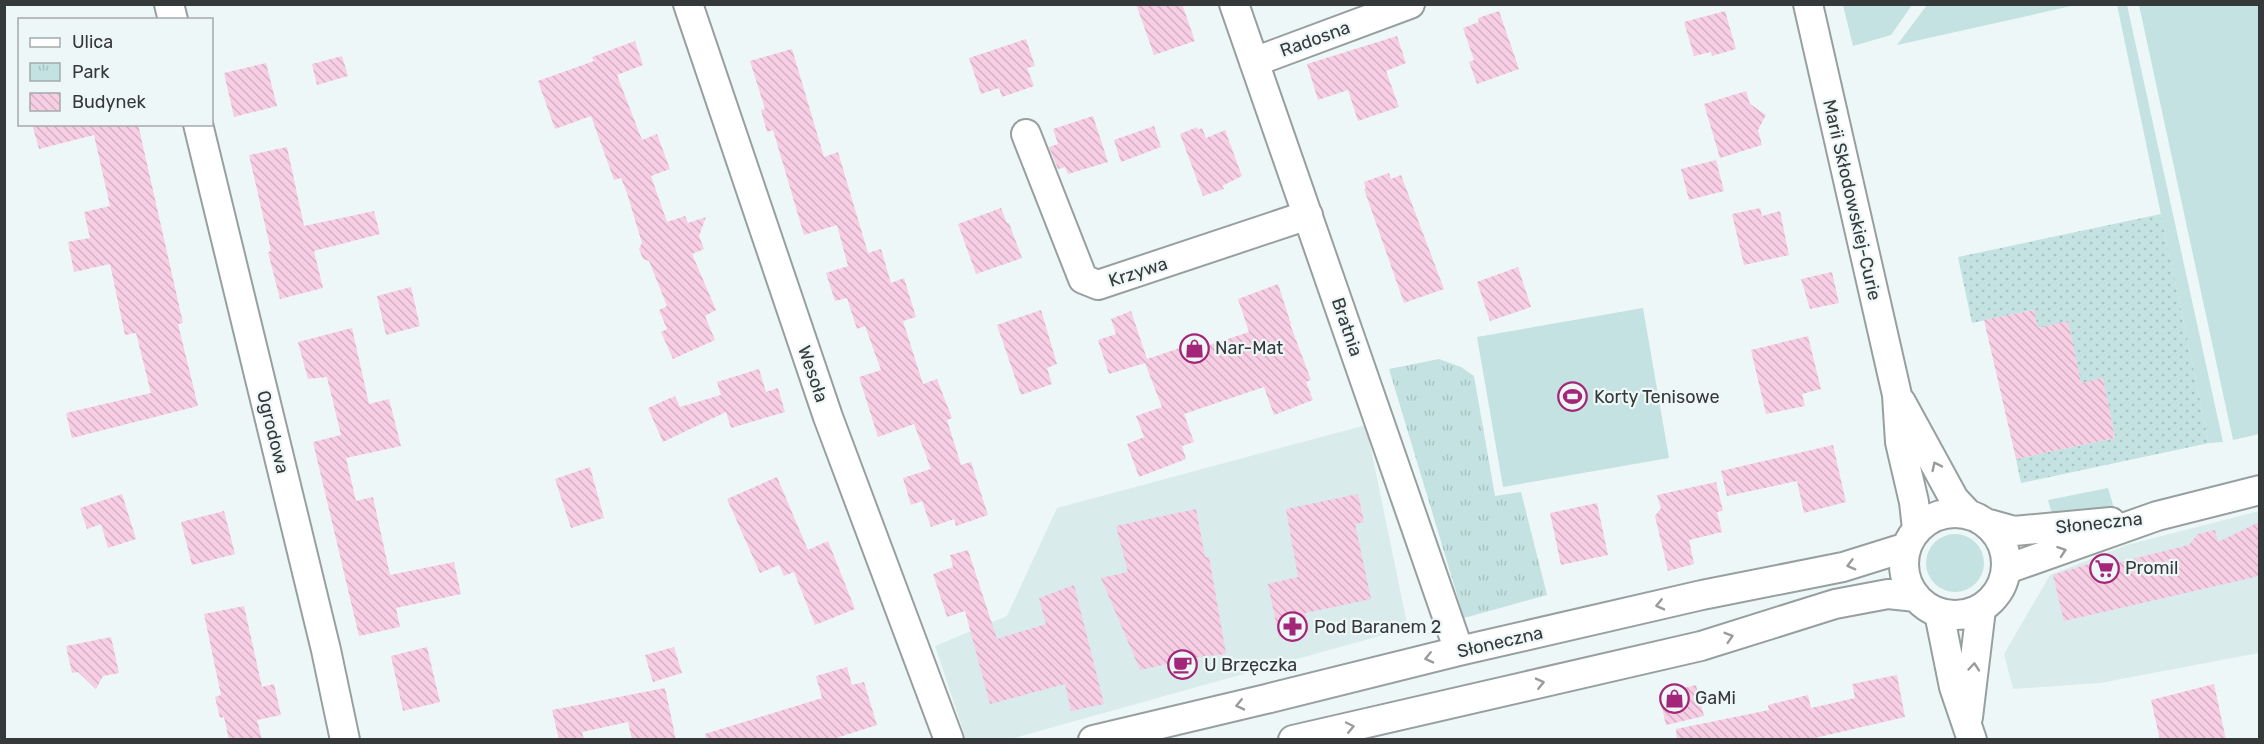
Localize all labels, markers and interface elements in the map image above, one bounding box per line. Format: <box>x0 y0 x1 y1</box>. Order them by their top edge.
street label: Radosna <box>1277 16 1353 62</box>
legend <box>18 18 213 126</box>
text: Ulica <box>72 31 113 53</box>
text: Park <box>72 61 110 83</box>
text: Budynek <box>72 91 146 113</box>
street label: Marii Skłodowskiej-Curie <box>1818 98 1886 302</box>
street label: Krzywa <box>1106 252 1170 292</box>
street label: Bratnia <box>1327 295 1367 359</box>
shop icon: Nar-Mat <box>1178 332 1210 364</box>
place label: Nar-Mat <box>1215 337 1283 359</box>
street label: Wesoła <box>793 343 833 405</box>
sports icon: Korty Tenisowe <box>1557 381 1589 413</box>
place label: Korty Tenisowe <box>1594 386 1720 408</box>
street label: Ogrodowa <box>252 388 294 476</box>
one-way arrow <box>1931 461 1943 472</box>
street label: Słoneczna <box>2054 507 2144 539</box>
one-way arrow <box>2056 546 2067 558</box>
supermarket icon: Promil <box>2088 552 2120 584</box>
one-way arrow <box>1846 557 1856 570</box>
place label: Promil <box>2125 557 2178 579</box>
one-way arrow <box>1655 598 1665 611</box>
pharmacy icon: Pod Baranem 2 <box>1277 611 1309 643</box>
place label: Pod Baranem 2 <box>1314 616 1441 638</box>
street label: Słoneczna <box>1455 621 1545 663</box>
one-way arrow <box>1724 632 1734 644</box>
cafe icon: U Brzęczka <box>1167 649 1199 681</box>
one-way arrow <box>1424 650 1434 663</box>
place label: U Brzęczka <box>1204 654 1297 676</box>
one-way arrow <box>1967 663 1980 672</box>
one-way arrow <box>1535 677 1545 690</box>
shop icon: GaMi <box>1658 682 1690 714</box>
place label: GaMi <box>1695 687 1736 709</box>
one-way arrow <box>1235 698 1245 711</box>
one-way arrow <box>1345 721 1355 734</box>

